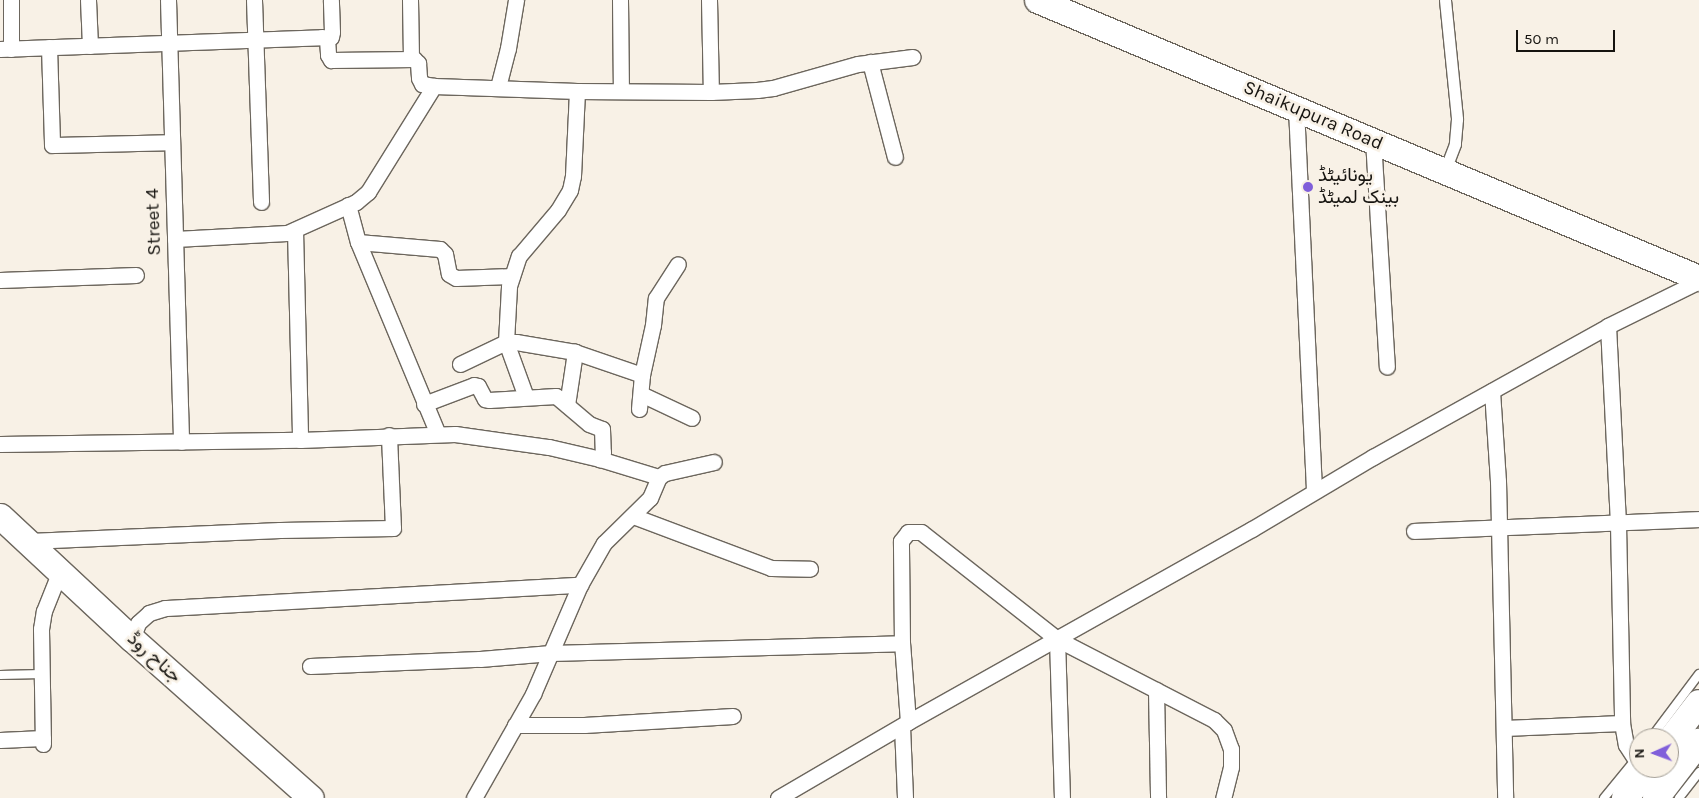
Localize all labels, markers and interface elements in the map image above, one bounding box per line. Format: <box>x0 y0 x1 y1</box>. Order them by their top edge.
scale bar <box>1519 20 1618 52</box>
text: 50 m <box>1524 30 1559 48</box>
street label: Shaikupura Road <box>1240 76 1386 156</box>
place label: یونائیٹڈ بینک لمیٹڈ <box>1318 165 1399 209</box>
marker: یونائیٹڈ بینک لمیٹڈ <box>1302 181 1314 193</box>
street label: Street 4 <box>141 188 167 256</box>
street label: جناح روڈ <box>122 628 186 688</box>
north arrow <box>1629 728 1679 778</box>
text: N <box>1631 748 1648 759</box>

